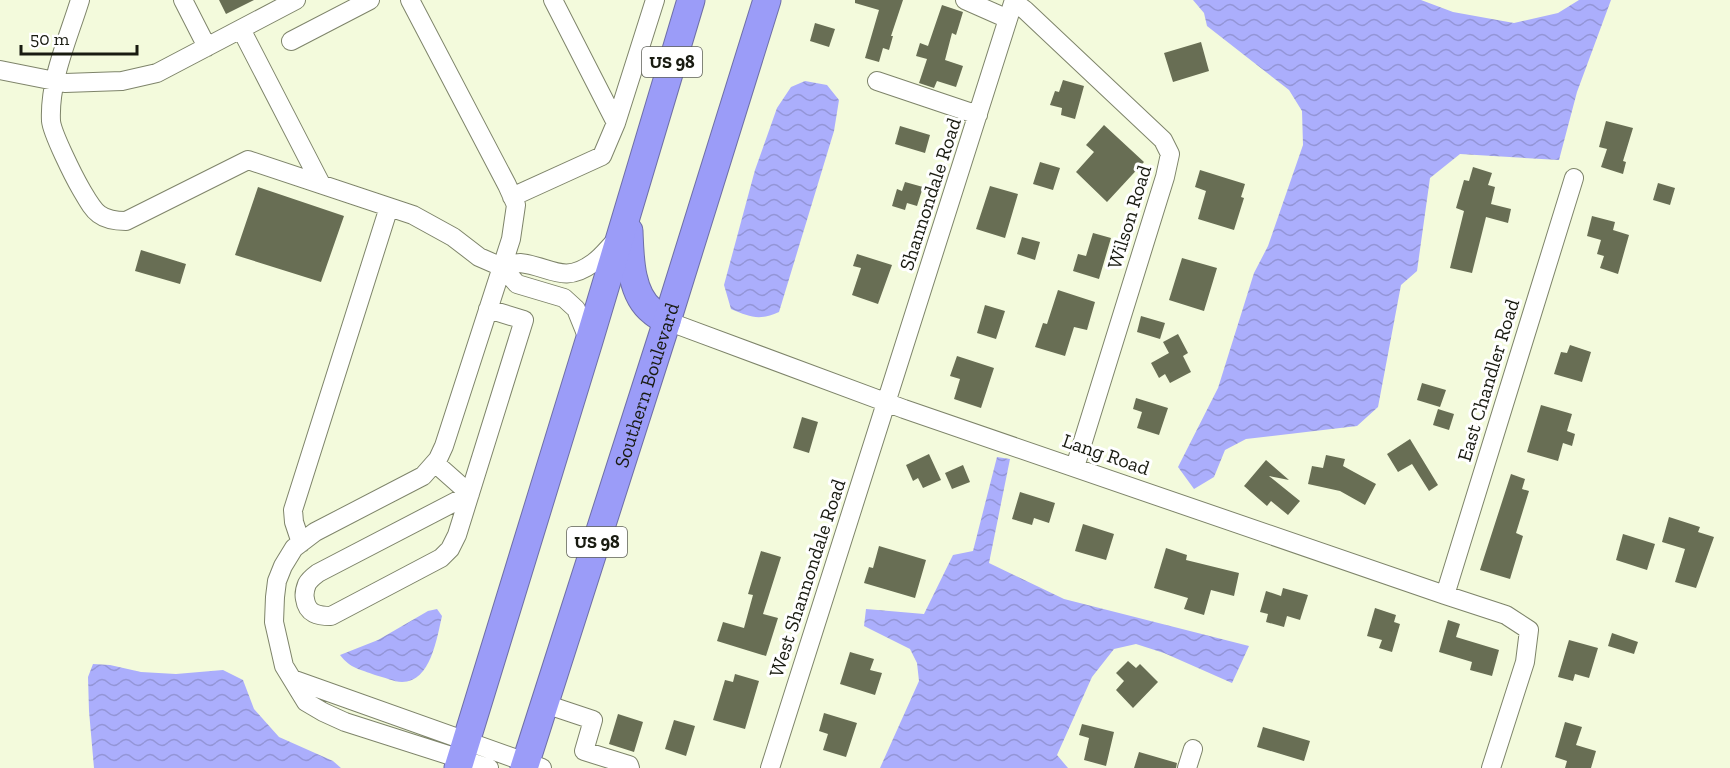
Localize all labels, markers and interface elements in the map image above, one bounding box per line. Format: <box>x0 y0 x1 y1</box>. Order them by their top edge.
scale bar <box>21 18 136 56</box>
text: 50 m <box>30 28 70 50</box>
road number: US 98 <box>642 47 702 77</box>
street label: Shannondale Road <box>894 115 966 273</box>
street label: Wilson Road <box>1102 162 1156 272</box>
street label: East Chandler Road <box>1452 296 1524 464</box>
street label: Southern Boulevard <box>609 300 684 471</box>
street label: Lang Road <box>1059 428 1153 480</box>
street label: West Shannondale Road <box>764 476 850 680</box>
road number: US 98 <box>567 527 627 557</box>

